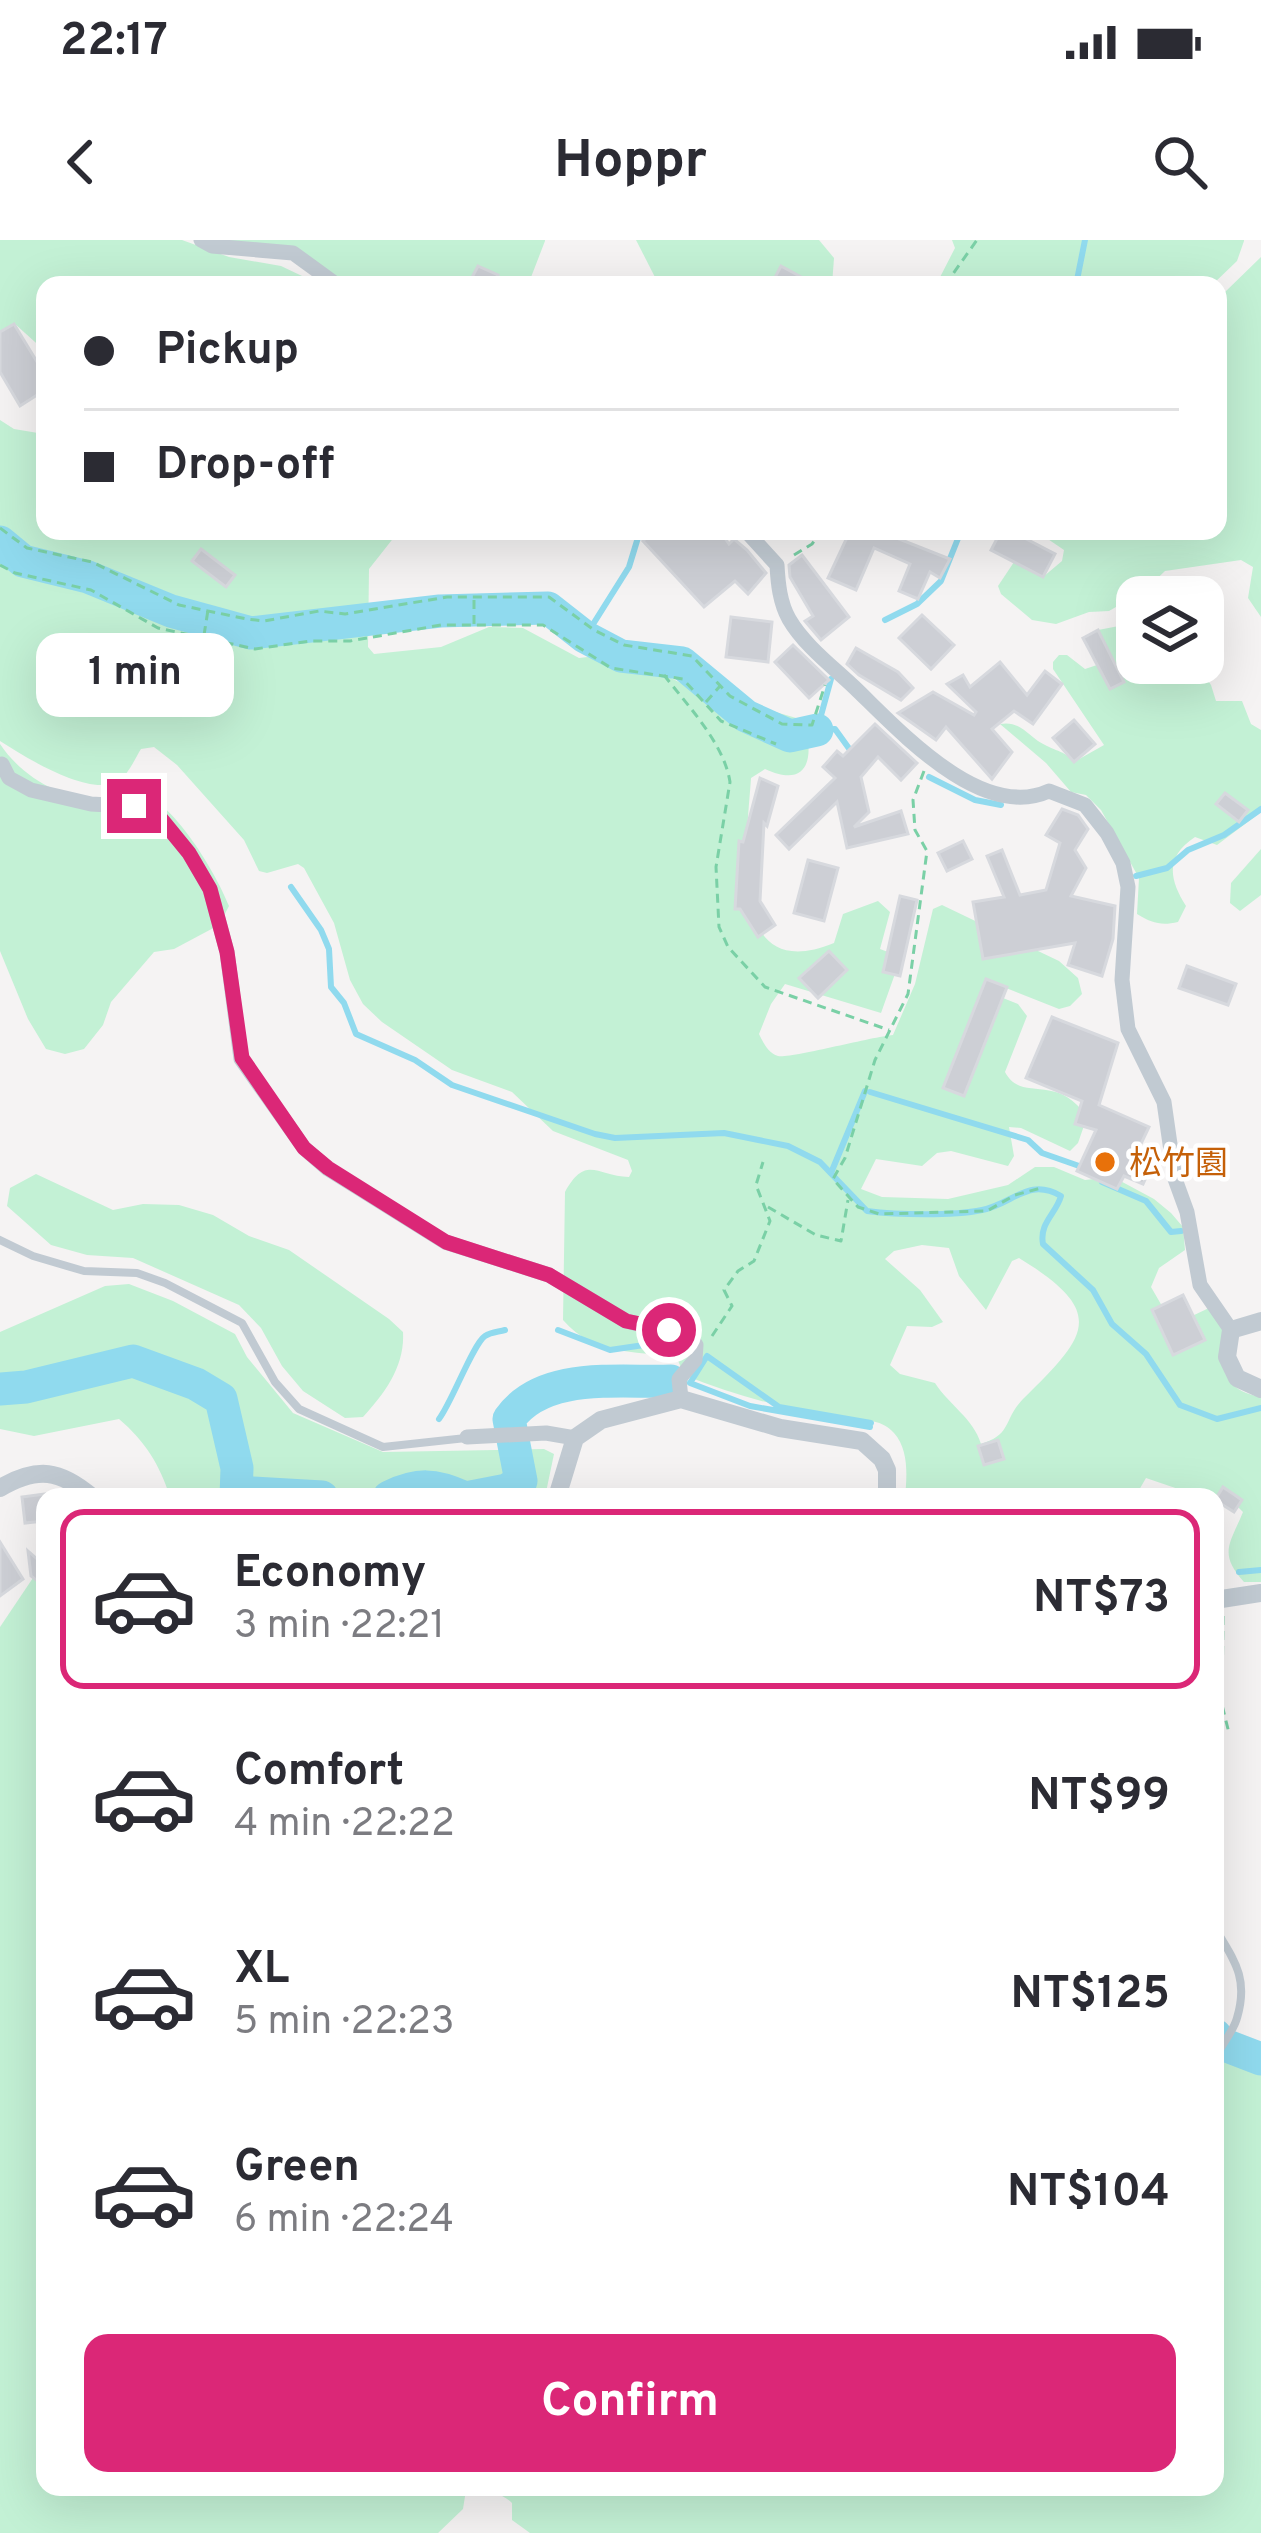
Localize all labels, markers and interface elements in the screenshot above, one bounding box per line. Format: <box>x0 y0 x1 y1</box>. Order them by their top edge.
text: 22:17 <box>60 14 168 71</box>
text: Hoppr <box>554 128 707 197</box>
icon: back <box>48 129 114 195</box>
icon: search <box>1147 129 1213 195</box>
text: Pickup <box>156 323 299 380</box>
text: Drop-off <box>156 438 335 495</box>
map controls <box>1116 576 1224 684</box>
button: layers <box>1116 576 1224 684</box>
callout: 1 min <box>35 632 233 716</box>
text: 1 min <box>88 650 182 699</box>
route end <box>107 779 161 833</box>
place label: 松竹園 <box>1129 1145 1228 1187</box>
marker: 松竹園 <box>1092 1149 1118 1175</box>
route start <box>642 1303 696 1357</box>
icon: car <box>90 1545 198 1653</box>
text: Economy <box>234 1546 426 1603</box>
text: NT$73 <box>1033 1571 1170 1628</box>
text: 3 min · 22:21 <box>234 1603 445 1652</box>
icon: car <box>90 1743 198 1851</box>
text: Comfort <box>234 1744 404 1801</box>
text: NT$99 <box>1028 1769 1170 1826</box>
text: 4 min · 22:22 <box>234 1801 455 1850</box>
icon: car <box>90 1941 198 2049</box>
text: XL <box>234 1942 289 1999</box>
text: NT$125 <box>1011 1967 1170 2024</box>
text: 5 min · 22:23 <box>234 1999 454 2048</box>
icon: car <box>90 2139 198 2247</box>
text: Green <box>234 2140 360 2197</box>
text: NT$104 <box>1007 2165 1170 2222</box>
text: 6 min · 22:24 <box>234 2197 454 2246</box>
button: Confirm <box>84 2334 1176 2472</box>

